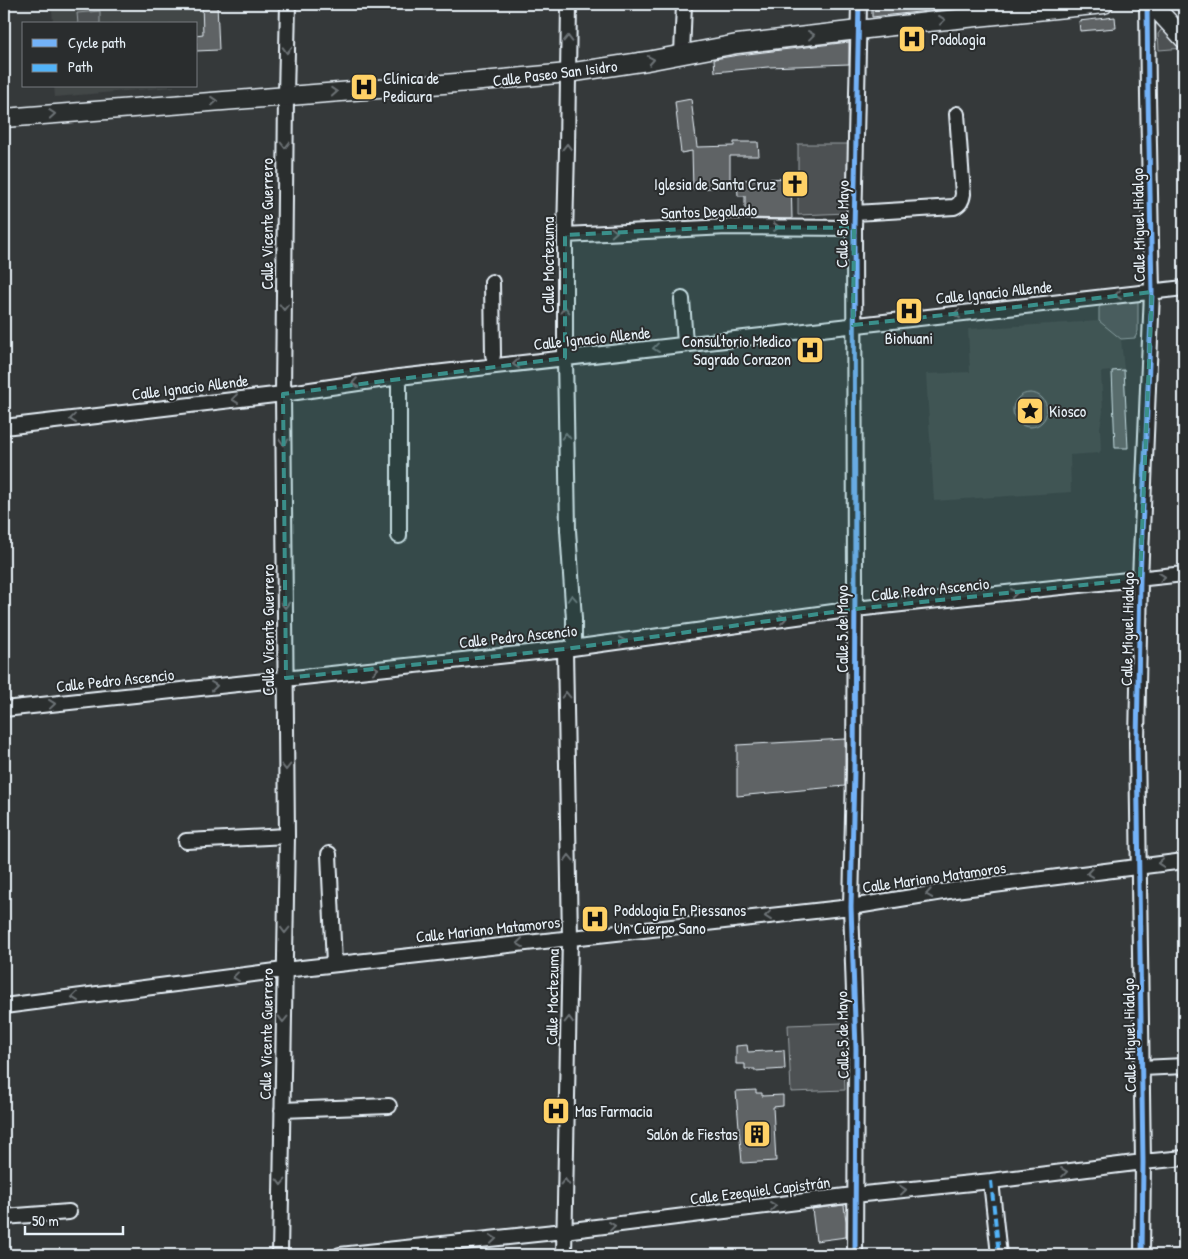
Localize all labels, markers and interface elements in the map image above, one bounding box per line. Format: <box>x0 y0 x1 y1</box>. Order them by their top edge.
one-way arrow <box>938 15 946 26</box>
legend <box>22 22 198 88</box>
hospital icon: Podologia <box>897 24 927 54</box>
place label: Podologia <box>931 28 986 50</box>
one-way arrow <box>807 30 815 41</box>
text: Cycle path <box>68 32 126 53</box>
one-way arrow <box>563 34 573 42</box>
one-way arrow <box>282 46 292 54</box>
street label: Calle Paseo San Isidro <box>491 54 619 92</box>
text: Path <box>68 56 93 77</box>
one-way arrow <box>646 56 655 66</box>
place label: Clínica de Pedicura <box>383 67 440 107</box>
hospital icon: Clínica de Pedicura <box>349 72 379 102</box>
one-way arrow <box>331 87 339 98</box>
one-way arrow <box>211 96 219 107</box>
one-way arrow <box>49 109 57 120</box>
one-way arrow <box>280 141 290 149</box>
one-way arrow <box>562 143 573 151</box>
street label: Calle Vicente Guerrero <box>256 158 278 290</box>
street label: Calle Miguel Hidalgo <box>1126 167 1150 282</box>
church icon: Iglesia de Santa Cruz <box>780 169 810 199</box>
place label: Iglesia de Santa Cruz <box>654 173 776 195</box>
street label: Calle 5 de Mayo <box>830 179 854 268</box>
street label: Santos Degollado <box>661 198 758 224</box>
street label: Calle Moctezuma <box>537 217 559 313</box>
one-way arrow <box>772 222 780 232</box>
one-way arrow <box>610 227 618 238</box>
street label: Calle Ignacio Allende <box>935 275 1054 309</box>
one-way arrow <box>1114 290 1122 301</box>
hospital icon: Biohuani <box>894 296 924 326</box>
one-way arrow <box>279 304 289 311</box>
one-way arrow <box>560 305 570 313</box>
one-way arrow <box>953 308 961 319</box>
street label: Calle Ignacio Allende <box>533 321 652 355</box>
place label: Biohuani <box>885 327 933 349</box>
place label: Consultorio Medico Sagrado Corazon <box>682 330 792 370</box>
hospital icon: Consultorio Medico Sagrado Corazon <box>795 335 825 365</box>
one-way arrow <box>652 342 660 353</box>
one-way arrow <box>512 358 520 369</box>
street label: Calle Ignacio Allende <box>130 369 250 405</box>
one-way arrow <box>351 378 359 388</box>
one-way arrow <box>230 394 239 404</box>
place icon: Kiosco <box>1015 396 1045 426</box>
place label: Kiosco <box>1049 400 1087 422</box>
one-way arrow <box>69 413 77 424</box>
one-way arrow <box>561 432 571 440</box>
one-way arrow <box>279 439 289 447</box>
street label: Calle Vicente Guerrero <box>257 564 279 696</box>
street label: Calle Miguel Hidalgo <box>1115 571 1139 686</box>
street label: Calle Pedro Ascencio <box>870 572 991 606</box>
one-way arrow <box>1158 572 1166 583</box>
street label: Calle 5 de Mayo <box>831 585 853 673</box>
one-way arrow <box>1011 587 1019 598</box>
one-way arrow <box>567 594 578 602</box>
one-way arrow <box>280 602 290 609</box>
one-way arrow <box>780 614 788 625</box>
street label: Calle Pedro Ascencio <box>458 619 579 653</box>
one-way arrow <box>618 636 627 646</box>
street label: Calle Pedro Ascencio <box>55 663 176 697</box>
one-way arrow <box>372 664 380 675</box>
one-way arrow <box>210 681 218 692</box>
one-way arrow <box>561 691 571 698</box>
one-way arrow <box>49 699 57 710</box>
one-way arrow <box>281 764 291 772</box>
one-way arrow <box>564 853 574 861</box>
street label: Calle Mariano Matamoros <box>861 856 1007 898</box>
one-way arrow <box>1157 857 1165 868</box>
one-way arrow <box>1086 867 1095 877</box>
one-way arrow <box>925 889 934 899</box>
place label: Podologia En Piessanos Un Cuerpo Sano <box>614 899 746 939</box>
hospital icon: Podologia En Piessanos Un Cuerpo Sano <box>580 904 610 934</box>
street label: Calle Mariano Matamoros <box>415 910 561 948</box>
one-way arrow <box>764 910 772 921</box>
one-way arrow <box>280 926 290 934</box>
one-way arrow <box>515 937 523 948</box>
street label: Calle Moctezuma <box>540 949 564 1045</box>
street label: Calle Vicente Guerrero <box>254 967 278 1100</box>
one-way arrow <box>231 971 240 981</box>
street label: Calle Miguel Hidalgo <box>1117 977 1141 1092</box>
street label: Calle 5 de Mayo <box>830 990 854 1079</box>
one-way arrow <box>70 991 78 1002</box>
one-way arrow <box>278 1016 288 1023</box>
one-way arrow <box>563 1016 574 1024</box>
hospital icon: Mas Farmacia <box>541 1096 571 1126</box>
place label: Mas Farmacia <box>575 1100 652 1122</box>
building icon: Salón de Fiestas <box>742 1119 772 1149</box>
place label: Salón de Fiestas <box>646 1123 738 1145</box>
one-way arrow <box>1060 1167 1068 1178</box>
street label: Calle Ezequiel Capistrán <box>689 1171 831 1209</box>
one-way arrow <box>276 1178 286 1186</box>
one-way arrow <box>559 1178 570 1186</box>
one-way arrow <box>899 1185 907 1196</box>
one-way arrow <box>770 1201 778 1212</box>
scale bar <box>25 1204 122 1236</box>
text: 50 m <box>32 1210 59 1231</box>
one-way arrow <box>608 1221 616 1232</box>
one-way arrow <box>489 1233 497 1244</box>

